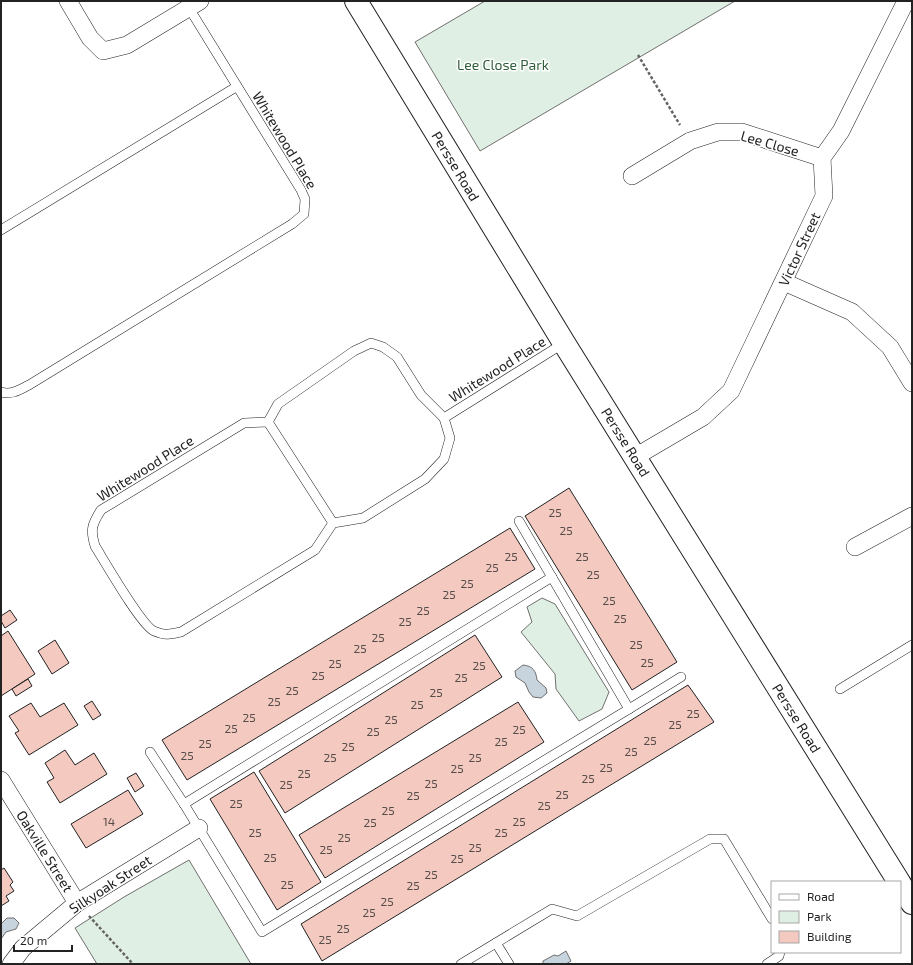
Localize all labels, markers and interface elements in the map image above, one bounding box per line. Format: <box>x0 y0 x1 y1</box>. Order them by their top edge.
park label: Lee Close Park <box>457 56 549 73</box>
street label: Whitewood Place <box>249 88 321 192</box>
street label: Lee Close <box>739 127 801 159</box>
street label: Persse Road <box>429 128 483 204</box>
street label: Victor Street <box>775 209 823 289</box>
street label: Whitewood Place <box>446 332 548 406</box>
street label: Persse Road <box>598 404 654 480</box>
street label: Whitewood Place <box>94 431 196 505</box>
house number: 25 <box>548 505 562 519</box>
house number: 25 <box>559 523 573 537</box>
house number: 25 <box>504 549 518 563</box>
house number: 25 <box>575 549 589 563</box>
house number: 25 <box>485 560 499 574</box>
house number: 25 <box>586 567 600 581</box>
house number: 25 <box>460 576 474 590</box>
house number: 25 <box>442 587 456 601</box>
house number: 25 <box>602 593 616 607</box>
house number: 25 <box>416 603 430 617</box>
house number: 25 <box>613 611 627 625</box>
house number: 25 <box>398 614 412 628</box>
house number: 25 <box>371 630 385 644</box>
house number: 25 <box>629 637 643 651</box>
house number: 25 <box>353 641 367 655</box>
house number: 25 <box>640 655 654 669</box>
house number: 25 <box>328 656 342 670</box>
house number: 25 <box>472 658 486 672</box>
house number: 25 <box>311 668 325 682</box>
house number: 25 <box>454 670 468 684</box>
street label: Persse Road <box>769 680 825 756</box>
house number: 25 <box>285 683 299 697</box>
house number: 25 <box>429 685 443 699</box>
house number: 25 <box>267 694 281 708</box>
house number: 25 <box>410 697 424 711</box>
house number: 25 <box>686 706 700 720</box>
house number: 25 <box>242 710 256 724</box>
house number: 25 <box>384 712 398 726</box>
house number: 25 <box>668 717 682 731</box>
house number: 25 <box>224 721 238 735</box>
house number: 25 <box>512 722 526 736</box>
house number: 25 <box>366 724 380 738</box>
house number: 25 <box>643 733 657 747</box>
house number: 25 <box>494 734 508 748</box>
house number: 25 <box>198 736 212 750</box>
house number: 25 <box>341 739 355 753</box>
house number: 25 <box>624 744 638 758</box>
house number: 25 <box>180 748 194 762</box>
house number: 25 <box>323 750 337 764</box>
house number: 25 <box>468 750 482 764</box>
house number: 25 <box>599 760 613 774</box>
house number: 25 <box>450 761 464 775</box>
house number: 25 <box>297 766 311 780</box>
house number: 25 <box>581 771 595 785</box>
house number: 25 <box>424 776 438 790</box>
house number: 25 <box>279 777 293 791</box>
house number: 25 <box>555 787 569 801</box>
house number: 25 <box>406 788 420 802</box>
house number: 25 <box>229 796 243 810</box>
house number: 25 <box>537 798 551 812</box>
house number: 25 <box>381 803 395 817</box>
street label: Oakville Street <box>13 807 77 895</box>
house number: 14 <box>103 814 115 828</box>
house number: 25 <box>512 814 526 828</box>
house number: 25 <box>363 815 377 829</box>
house number: 25 <box>248 825 262 839</box>
house number: 25 <box>494 825 508 839</box>
house number: 25 <box>337 830 351 844</box>
house number: 25 <box>468 840 482 854</box>
house number: 25 <box>319 842 333 856</box>
house number: 25 <box>263 850 277 864</box>
street label: Silkyoak Street <box>66 851 154 917</box>
house number: 25 <box>450 851 464 865</box>
house number: 25 <box>424 867 438 881</box>
house number: 25 <box>280 877 294 891</box>
house number: 25 <box>406 878 420 892</box>
legend <box>771 881 901 953</box>
text: Road <box>807 889 835 903</box>
house number: 25 <box>380 894 394 908</box>
house number: 25 <box>362 905 376 919</box>
text: Park <box>807 909 832 923</box>
house number: 25 <box>336 921 350 935</box>
scale bar <box>14 927 72 953</box>
text: Building <box>807 929 852 943</box>
house number: 25 <box>318 932 332 946</box>
text: 20 m <box>20 933 47 947</box>

